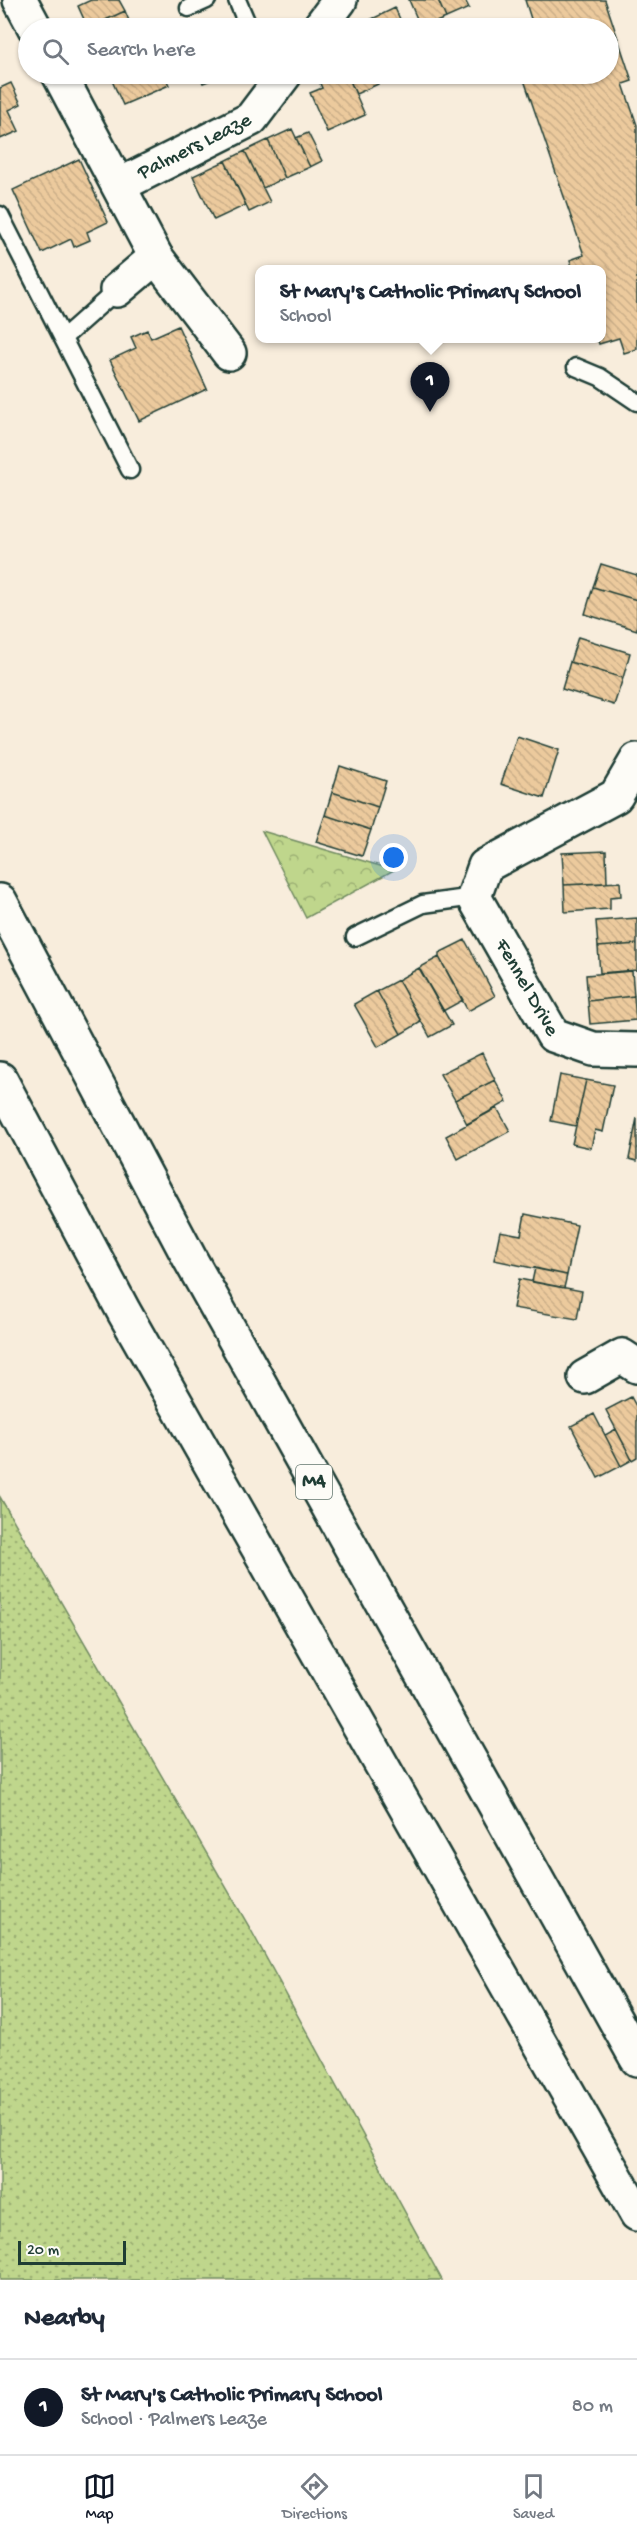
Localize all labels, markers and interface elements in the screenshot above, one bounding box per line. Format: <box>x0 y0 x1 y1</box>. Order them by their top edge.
search box <box>18 18 619 84</box>
icon: search <box>39 35 72 68</box>
text: Search here <box>87 38 195 64</box>
street label: Palmers Leaze <box>133 108 257 187</box>
popup <box>255 265 606 343</box>
text: St Mary's Catholic Primary School <box>280 280 581 306</box>
text: School <box>280 306 332 329</box>
pin: 1 <box>410 362 450 412</box>
your location <box>379 843 408 872</box>
street label: Fennel Drive <box>488 934 564 1042</box>
road number: M4 <box>296 1465 332 1499</box>
scale bar <box>18 2238 126 2266</box>
text: 20 m <box>27 2242 59 2261</box>
text: Nearby <box>24 2304 105 2335</box>
text: St Mary's Catholic Primary School <box>81 2383 383 2409</box>
text: 1 <box>39 2396 48 2419</box>
text: 80 m <box>572 2396 613 2419</box>
text: School · Palmers Leaze <box>81 2409 267 2432</box>
tab: Map <box>83 2470 116 2525</box>
tab: Directions <box>282 2470 347 2525</box>
tab: Saved <box>513 2470 554 2525</box>

